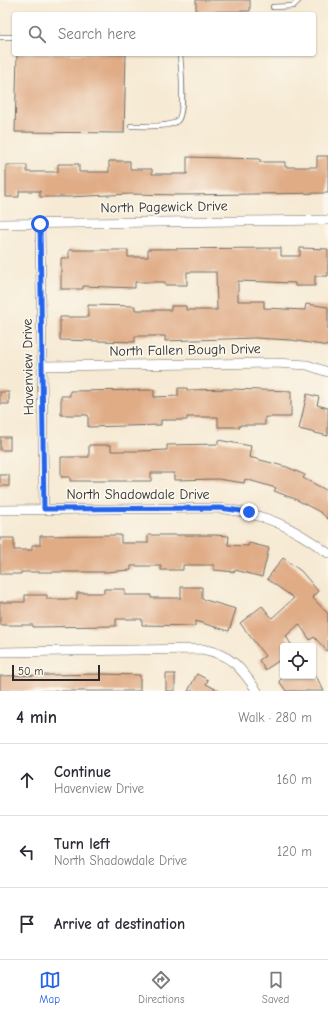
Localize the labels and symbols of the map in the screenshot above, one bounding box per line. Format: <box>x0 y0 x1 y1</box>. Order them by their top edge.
street label: North Pagewick Drive <box>100 197 228 217</box>
route start <box>31 215 49 233</box>
street label: Havenview Drive <box>19 318 37 416</box>
street label: North Fallen Bough Drive <box>109 340 261 360</box>
street label: North Shadowdale Drive <box>66 486 210 503</box>
route end <box>240 503 258 521</box>
scale bar <box>12 663 100 682</box>

